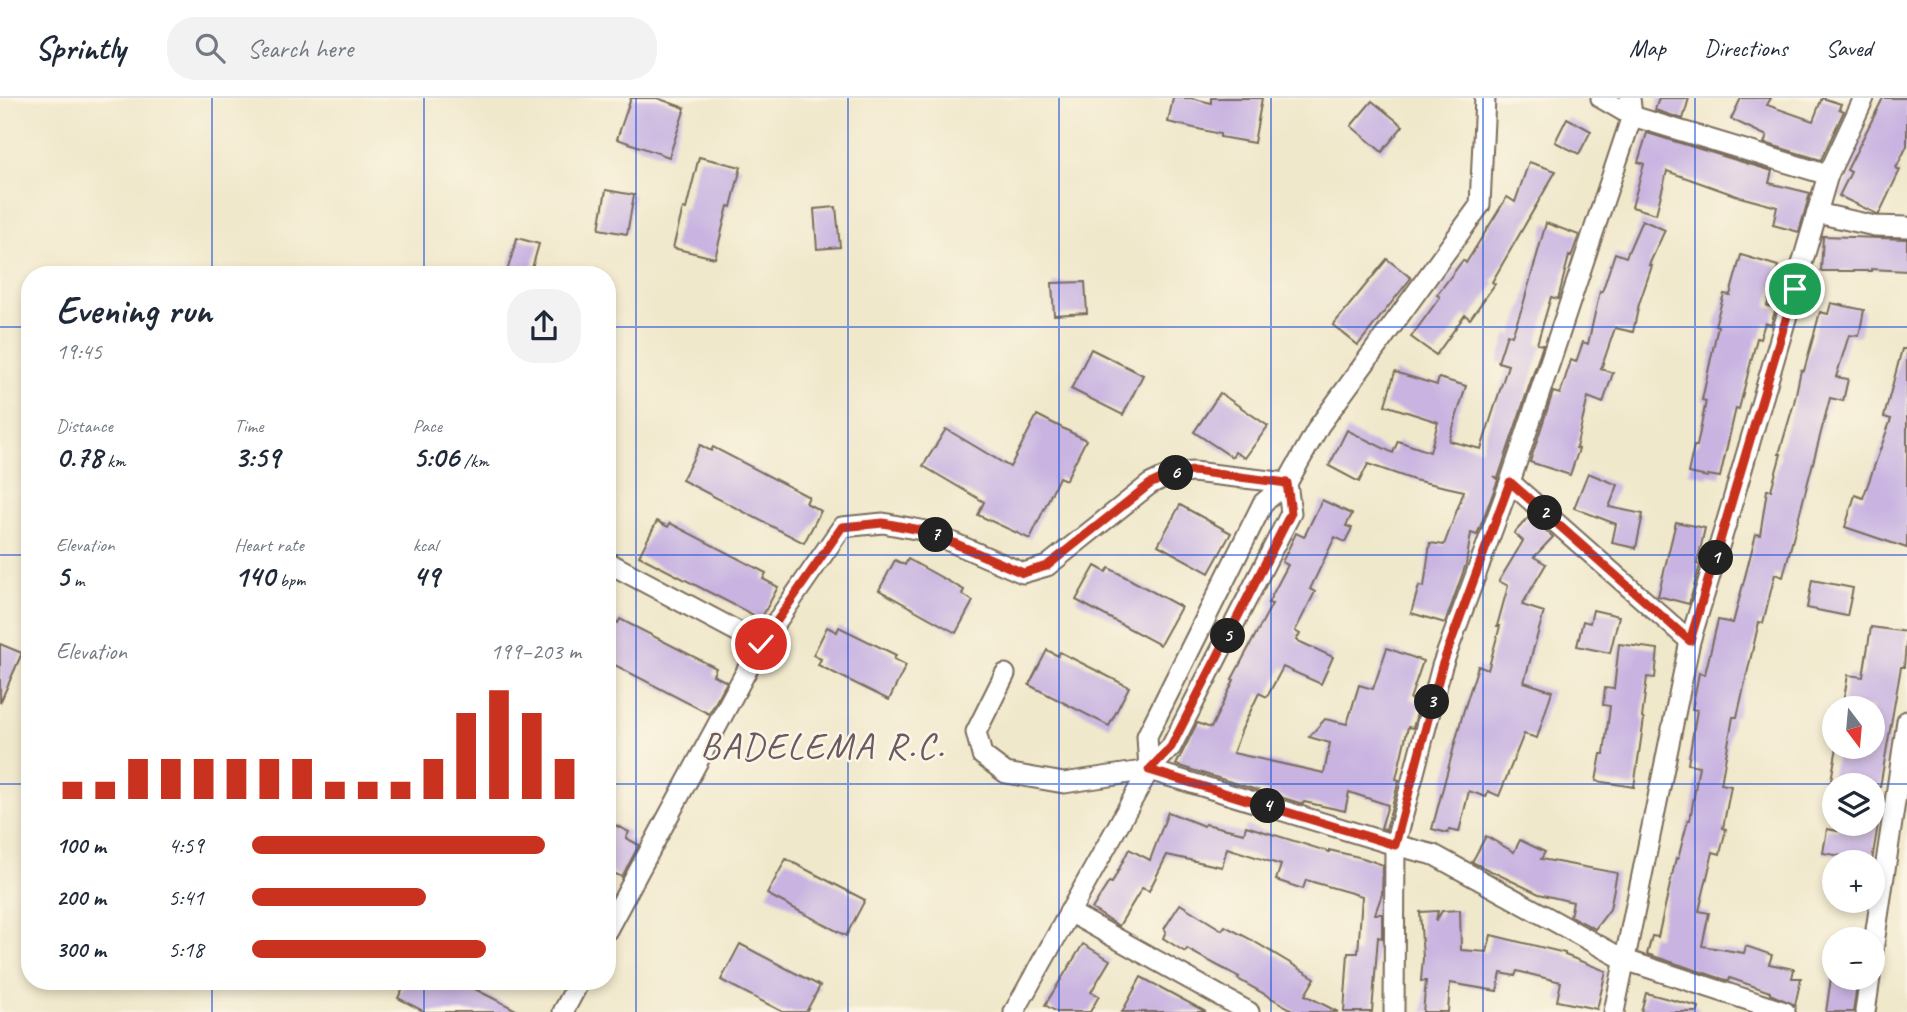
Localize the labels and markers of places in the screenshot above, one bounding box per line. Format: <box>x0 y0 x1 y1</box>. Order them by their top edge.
pin <box>1765 259 1825 319</box>
pin: 6 <box>1158 456 1194 490</box>
pin: 2 <box>1528 496 1562 530</box>
pin: 7 <box>918 518 954 552</box>
pin: 1 <box>1698 540 1734 575</box>
pin <box>731 614 791 674</box>
pin: 5 <box>1210 618 1246 654</box>
pin: 3 <box>1414 684 1450 720</box>
pin: 4 <box>1250 788 1286 824</box>

